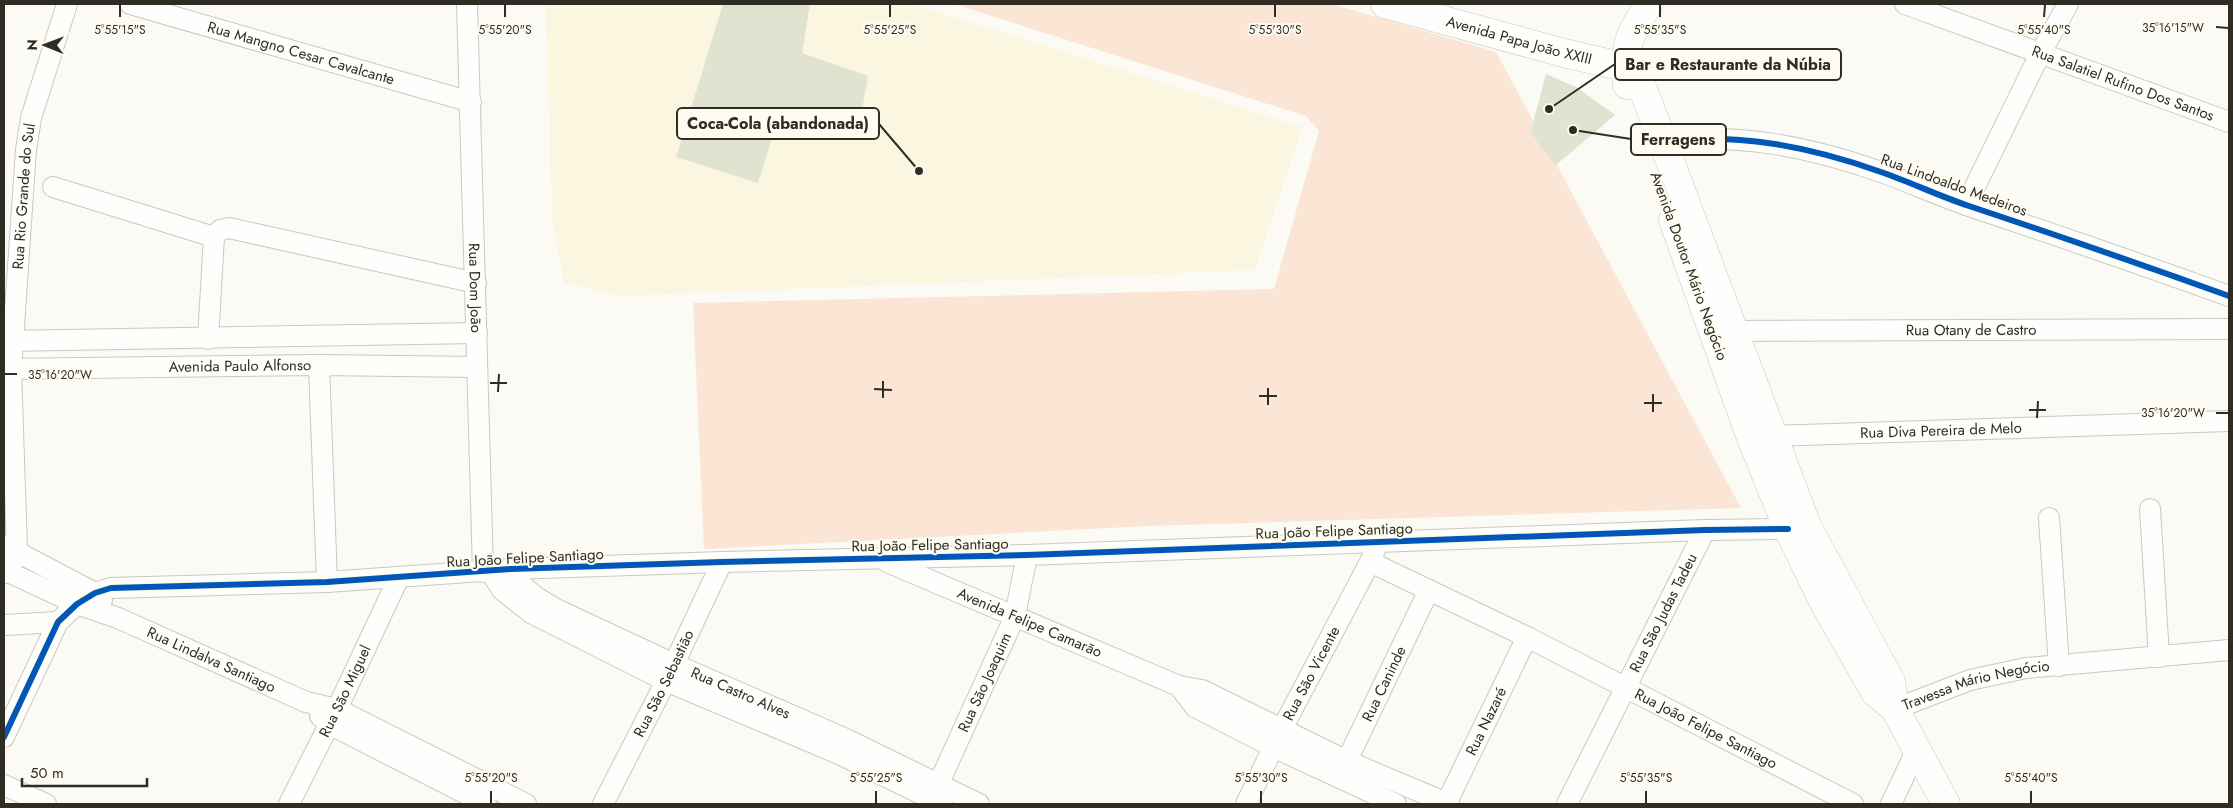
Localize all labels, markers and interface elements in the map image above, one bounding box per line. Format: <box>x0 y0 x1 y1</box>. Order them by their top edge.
street label: Avenida Papa João XXIII <box>1444 10 1594 70</box>
street label: Rua Mangno Cesar Cavalcante <box>205 16 397 91</box>
text: 35°16'15"W <box>2142 19 2204 37</box>
north arrow <box>20 20 70 70</box>
text: 5°55'15"S <box>94 21 146 39</box>
text: 5°55'20"S <box>478 21 532 39</box>
text: 5°55'25"S <box>864 21 917 39</box>
text: 5°55'30"S <box>1249 21 1302 39</box>
text: 5°55'35"S <box>1634 21 1687 39</box>
text: 5°55'40"S <box>2017 21 2071 39</box>
text: N <box>22 39 42 51</box>
street label: Rua Salatiel Rufino Dos Santos <box>2029 40 2217 127</box>
callout: Bar e Restaurante da Núbia <box>1615 49 1841 80</box>
text: Bar e Restaurante da Núbia <box>1625 53 1831 76</box>
callout: Coca-Cola (abandonada) <box>677 108 879 139</box>
text: Coca-Cola (abandonada) <box>687 112 869 135</box>
street label: Rua Rio Grande do Sul <box>7 122 41 270</box>
callout: Ferragens <box>1631 124 1726 155</box>
text: Ferragens <box>1641 128 1715 151</box>
street label: Rua Lindoaldo Medeiros <box>1878 148 2030 222</box>
street label: Avenida Doutor Mário Negócio <box>1645 168 1733 364</box>
street label: Rua Dom João <box>463 243 487 333</box>
street label: Rua Otany de Castro <box>1906 319 2036 341</box>
street label: Avenida Paulo Alfonso <box>169 354 311 378</box>
text: 35°16'20"W <box>28 366 92 384</box>
text: 35°16'20"W <box>2141 404 2205 422</box>
street label: Rua Diva Pereira de Melo <box>1860 417 2022 444</box>
street label: Rua João Felipe Santiago <box>1255 517 1413 545</box>
street label: Rua João Felipe Santiago <box>851 533 1009 557</box>
street label: Rua João Felipe Santiago <box>446 543 604 573</box>
street label: Rua São Judas Tadeu <box>1624 549 1703 676</box>
street label: Avenida Felipe Camarão <box>954 582 1105 663</box>
street label: Rua Lindalva Santiago <box>143 621 279 698</box>
street label: Rua São Vicente <box>1277 622 1345 725</box>
street label: Rua São Sebastião <box>628 626 700 741</box>
street label: Rua São Joaquim <box>953 629 1017 736</box>
street label: Rua São Miguel <box>313 641 377 741</box>
street label: Rua Caninde <box>1356 642 1412 725</box>
street label: Travessa Mário Negócio <box>1899 655 2051 716</box>
street label: Rua Castro Alves <box>687 662 794 724</box>
street label: Rua Nazaré <box>1460 683 1512 759</box>
street label: Rua João Felipe Santiago <box>1631 683 1781 774</box>
scale bar <box>22 756 148 788</box>
text: 50 m <box>30 762 64 784</box>
text: 5°55'20"S <box>464 769 518 787</box>
text: 5°55'25"S <box>850 769 903 787</box>
text: 5°55'30"S <box>1235 769 1288 787</box>
text: 5°55'35"S <box>1620 769 1673 787</box>
text: 5°55'40"S <box>2004 769 2058 787</box>

